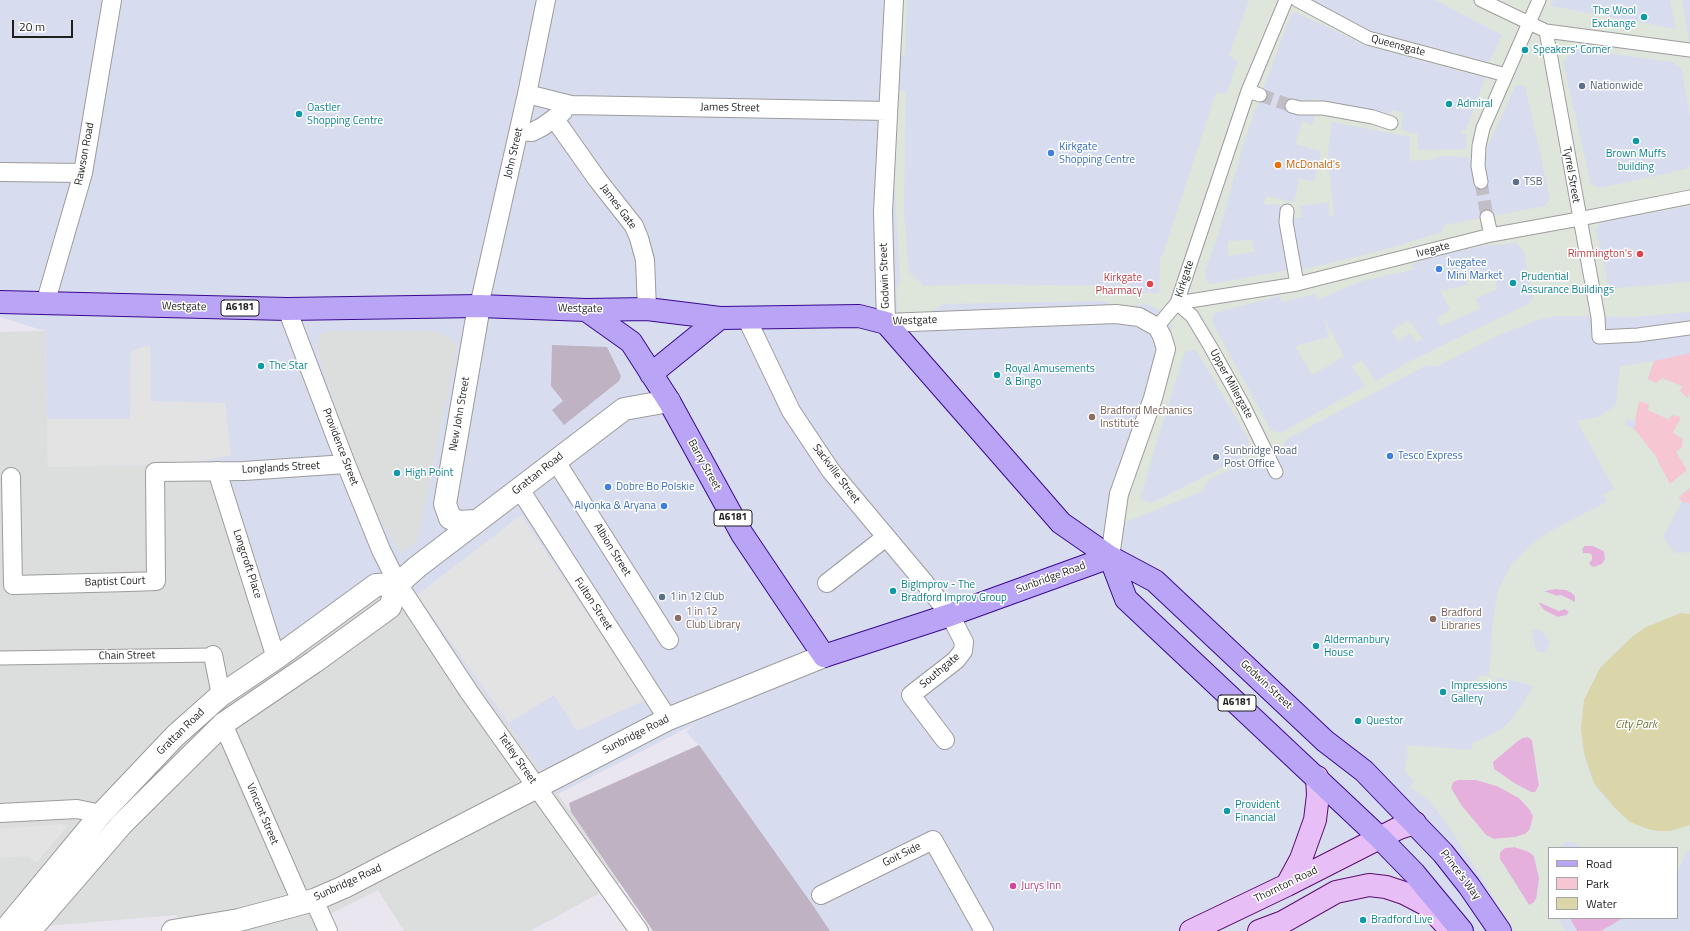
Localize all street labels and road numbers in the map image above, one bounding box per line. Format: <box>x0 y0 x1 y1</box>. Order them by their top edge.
street label: Queensgate <box>1369 32 1427 60</box>
street label: James Street <box>700 101 760 115</box>
street label: Rawson Road <box>72 121 98 187</box>
street label: John Street <box>502 126 526 180</box>
street label: Tyrrel Street <box>1560 146 1582 204</box>
street label: James Gate <box>597 182 639 232</box>
street label: Ivegate <box>1415 239 1451 261</box>
street label: Godwin Street <box>877 243 893 309</box>
street label: Kirkgate <box>1173 259 1197 299</box>
street label: Westgate <box>162 300 206 314</box>
road number: A6181 <box>221 300 259 316</box>
street label: Westgate <box>558 302 602 316</box>
street label: Westgate <box>892 314 938 328</box>
street label: Upper Millergate <box>1207 347 1255 421</box>
street label: New John Street <box>447 376 473 452</box>
street label: Providence Street <box>319 406 361 488</box>
street label: Barry Street <box>685 437 723 493</box>
street label: Sackville Street <box>809 442 863 506</box>
street label: Grattan Road <box>510 450 566 498</box>
street label: Longlands Street <box>242 459 320 477</box>
road number: A6181 <box>714 510 752 526</box>
street label: Albion Street <box>591 521 633 579</box>
street label: Longcroft Place <box>230 528 264 600</box>
street label: Sunbridge Road <box>1014 559 1088 597</box>
street label: Baptist Court <box>84 574 146 590</box>
street label: Fulton Street <box>571 575 615 633</box>
street label: Chain Street <box>99 649 155 663</box>
street label: Southgate <box>917 651 963 691</box>
street label: Godwin Street <box>1237 658 1295 712</box>
road number: A6181 <box>1218 695 1256 711</box>
street label: Grattan Road <box>154 706 208 758</box>
street label: Sunbridge Road <box>600 713 672 757</box>
street label: Tetley Street <box>495 731 539 787</box>
street label: Vincent Street <box>243 781 281 847</box>
street label: Goit Side <box>881 840 923 870</box>
street label: Prince's Way <box>1437 848 1483 902</box>
street label: Sunbridge Road <box>312 862 384 904</box>
street label: Thornton Road <box>1252 864 1320 906</box>

